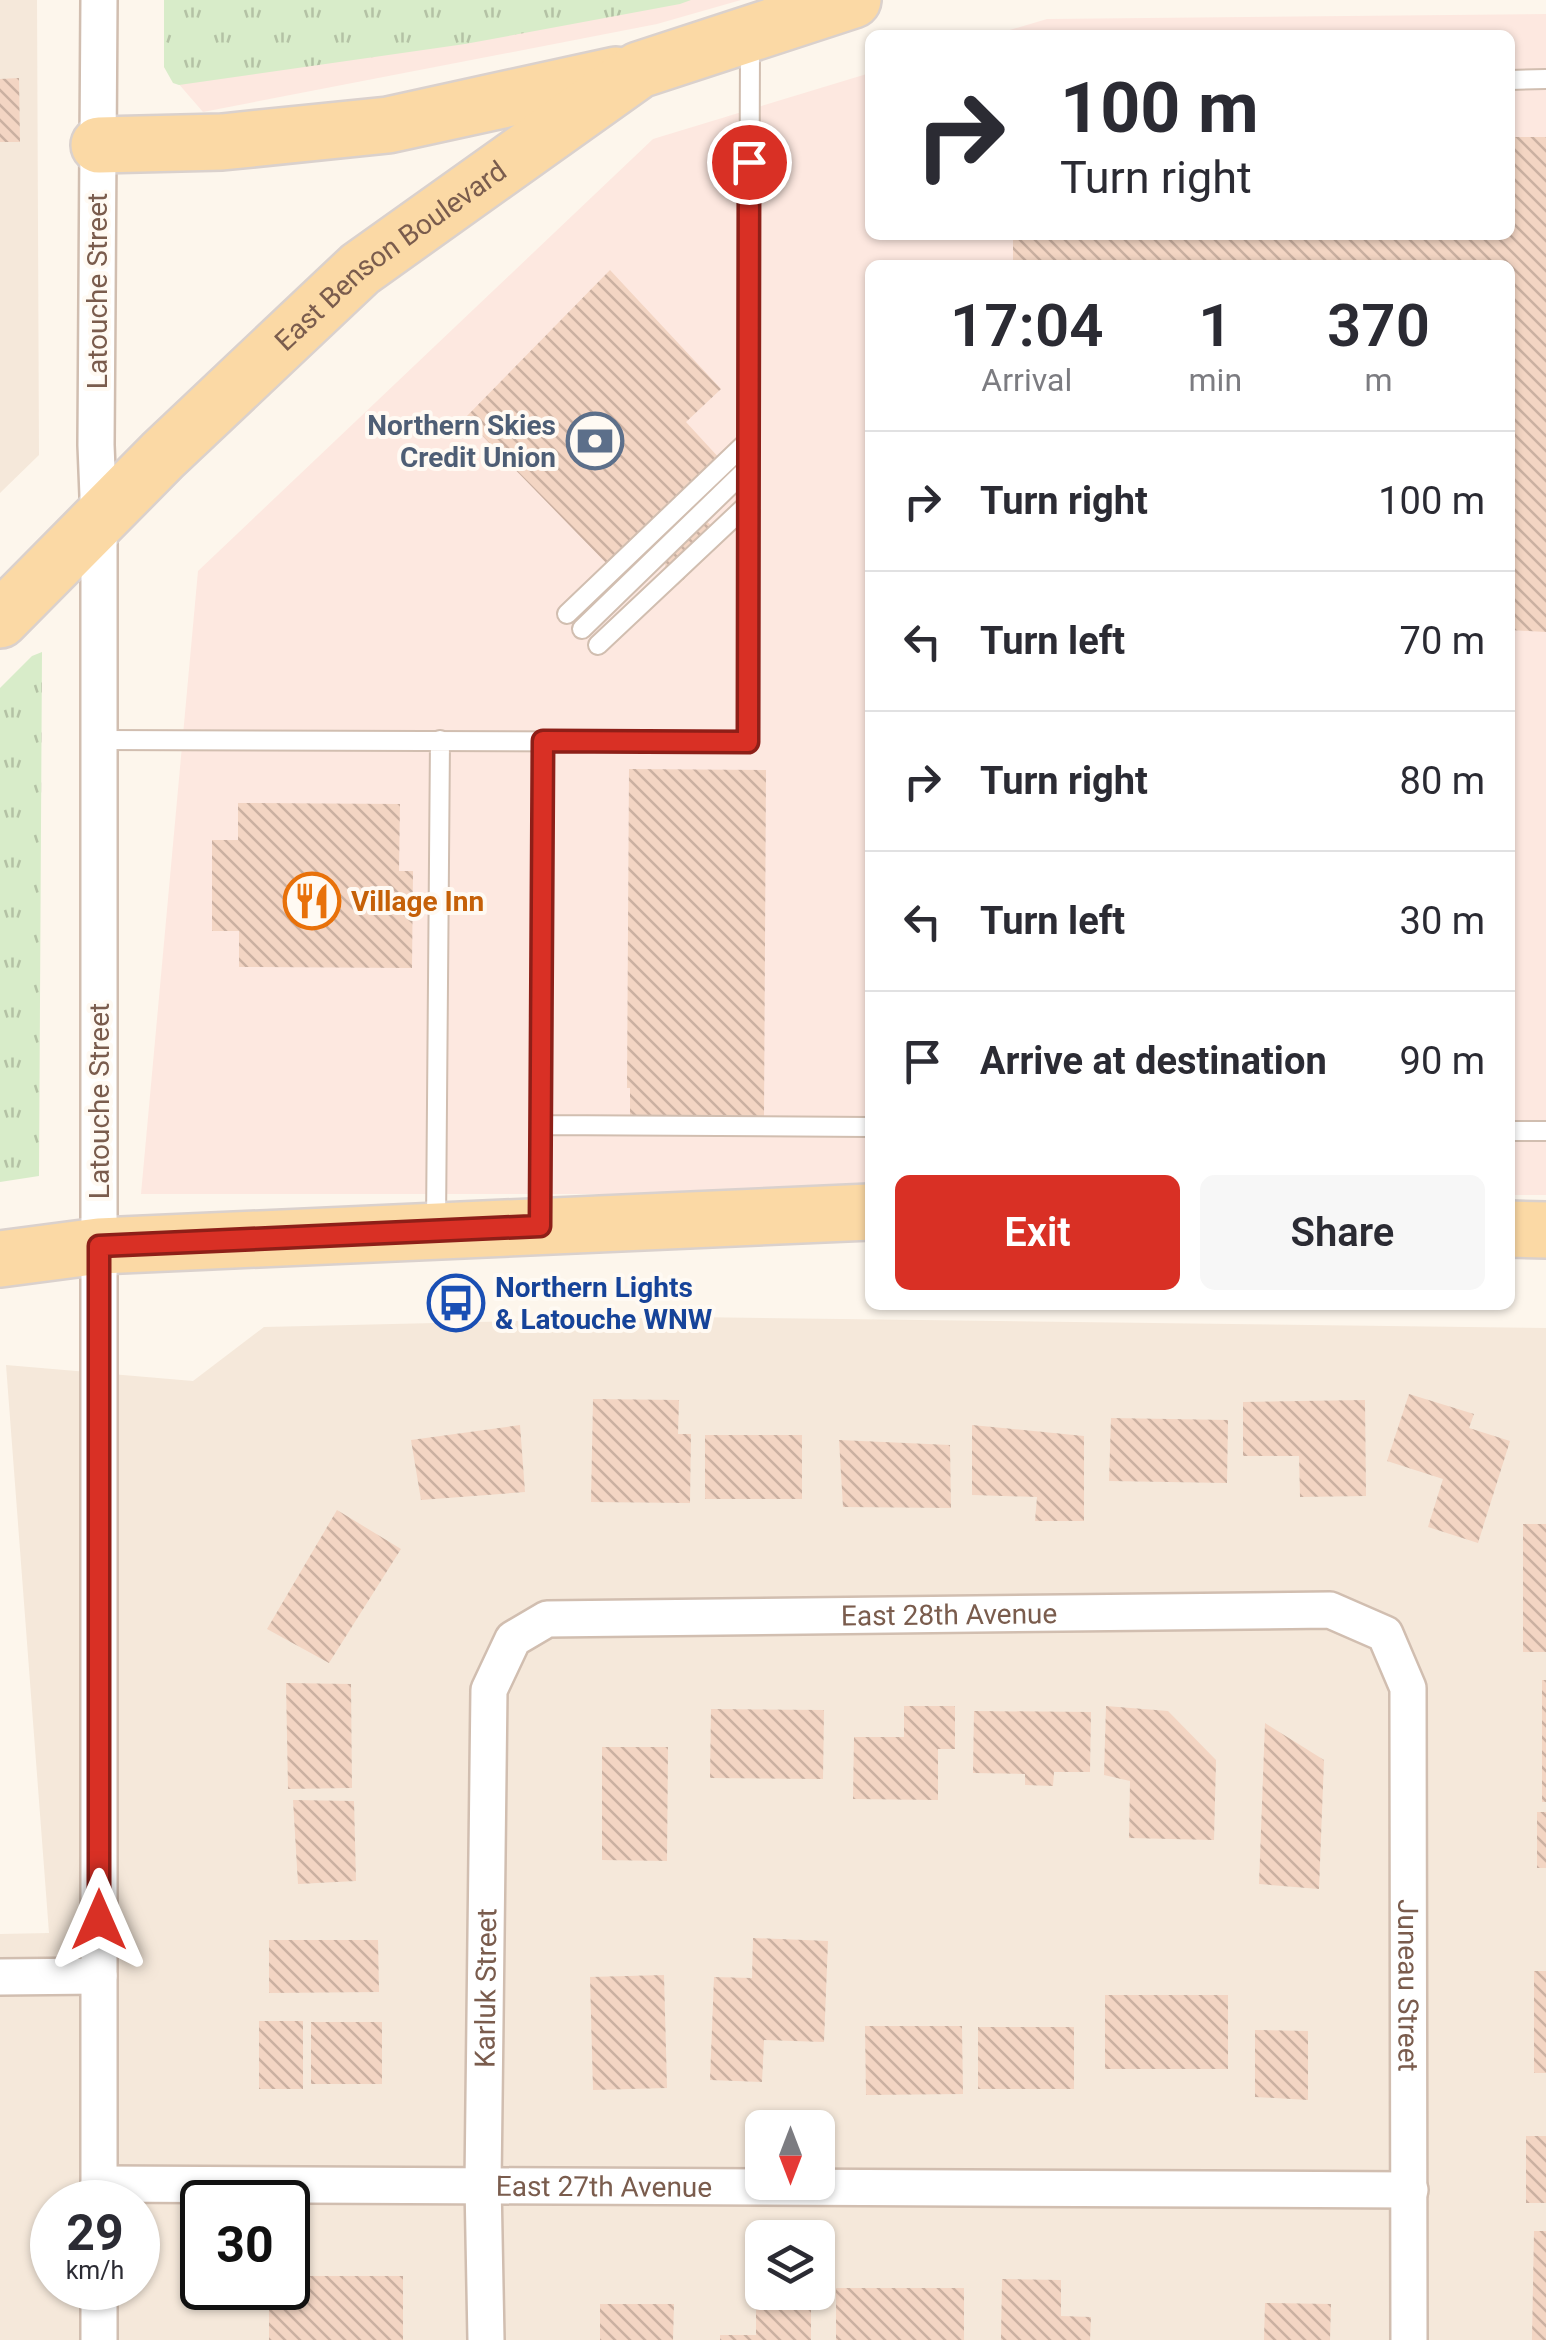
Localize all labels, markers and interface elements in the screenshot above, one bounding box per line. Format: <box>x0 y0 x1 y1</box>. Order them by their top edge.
text: 100 m <box>1060 67 1259 149</box>
icon: right <box>895 70 1025 200</box>
pin <box>707 120 792 205</box>
icon: arrive <box>722 135 777 190</box>
text: Turn right <box>1060 151 1252 204</box>
street label: East Benson Boulevard <box>268 154 512 357</box>
street label: Latouche Street <box>81 193 114 389</box>
text: 17:04 <box>950 290 1104 361</box>
text: 1 <box>1198 290 1232 361</box>
text: 370 <box>1327 290 1430 361</box>
text: Arrival <box>981 361 1072 399</box>
text: min <box>1189 361 1242 399</box>
text: m <box>1364 361 1393 399</box>
place label: Northern Skies Credit Union <box>367 409 556 474</box>
bank icon: Northern Skies Credit Union <box>565 411 625 471</box>
icon: right <box>895 474 950 529</box>
text: Turn right <box>980 479 1148 523</box>
text: 100 m <box>1378 479 1485 523</box>
icon: left <box>895 614 950 669</box>
text: Turn left <box>980 619 1125 663</box>
text: 70 m <box>1400 619 1485 663</box>
icon: right <box>895 754 950 809</box>
text: Turn right <box>980 759 1148 803</box>
text: 80 m <box>1400 759 1485 803</box>
restaurant icon: Village Inn <box>282 871 342 931</box>
place label: Village Inn <box>351 885 484 918</box>
icon: left <box>895 894 950 949</box>
text: Turn left <box>980 899 1125 943</box>
text: 30 m <box>1400 899 1485 943</box>
street label: Latouche Street <box>83 1003 116 1199</box>
icon: arrive <box>895 1034 950 1089</box>
text: Arrive at destination <box>980 1039 1327 1083</box>
text: 90 m <box>1400 1039 1485 1083</box>
button: Exit <box>895 1175 1180 1290</box>
button: Share <box>1200 1175 1485 1290</box>
place label: Northern Lights & Latouche WNW <box>495 1271 713 1336</box>
bus stop icon: Northern Lights & Latouche WNW <box>426 1273 486 1333</box>
street label: East 28th Avenue <box>841 1597 1057 1632</box>
position arrow <box>47 1868 151 1972</box>
street label: Juneau Street <box>1392 1899 1425 2072</box>
street label: Karluk Street <box>468 1908 503 2068</box>
north arrow <box>745 2110 835 2200</box>
map controls <box>745 2110 835 2310</box>
street label: East 27th Avenue <box>496 2169 712 2203</box>
speed limit sign: 30 <box>180 2180 310 2310</box>
text: 29 <box>66 2204 124 2262</box>
button: layers <box>745 2220 835 2310</box>
text: km/h <box>66 2256 124 2285</box>

